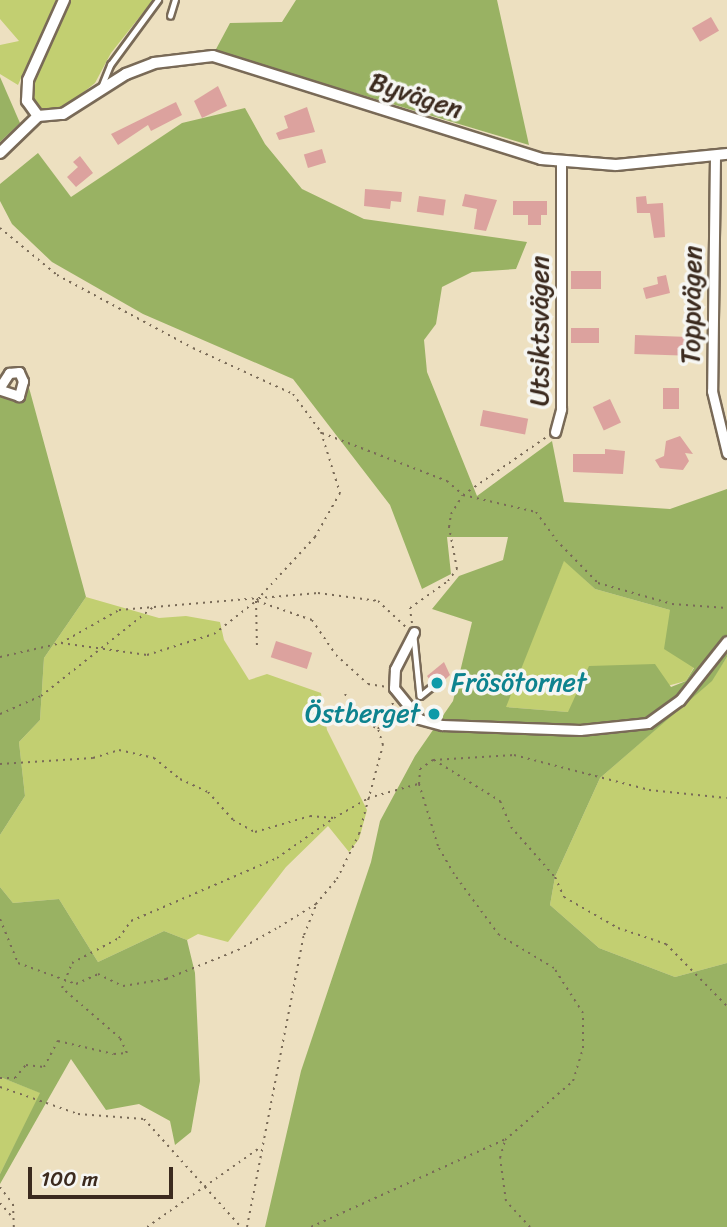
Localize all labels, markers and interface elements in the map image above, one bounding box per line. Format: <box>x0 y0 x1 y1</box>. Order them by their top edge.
street label: Byvägen <box>366 66 466 126</box>
street label: Toppvägen <box>675 246 709 364</box>
street label: Utsiktsvägen <box>524 256 556 406</box>
place label: Frösötornet <box>451 667 586 699</box>
marker: Frösötornet <box>429 675 445 691</box>
place label: Östberget <box>305 698 420 730</box>
marker: Östberget <box>426 706 442 722</box>
scale bar <box>32 1154 177 1198</box>
text: 100 m <box>41 1160 98 1198</box>

